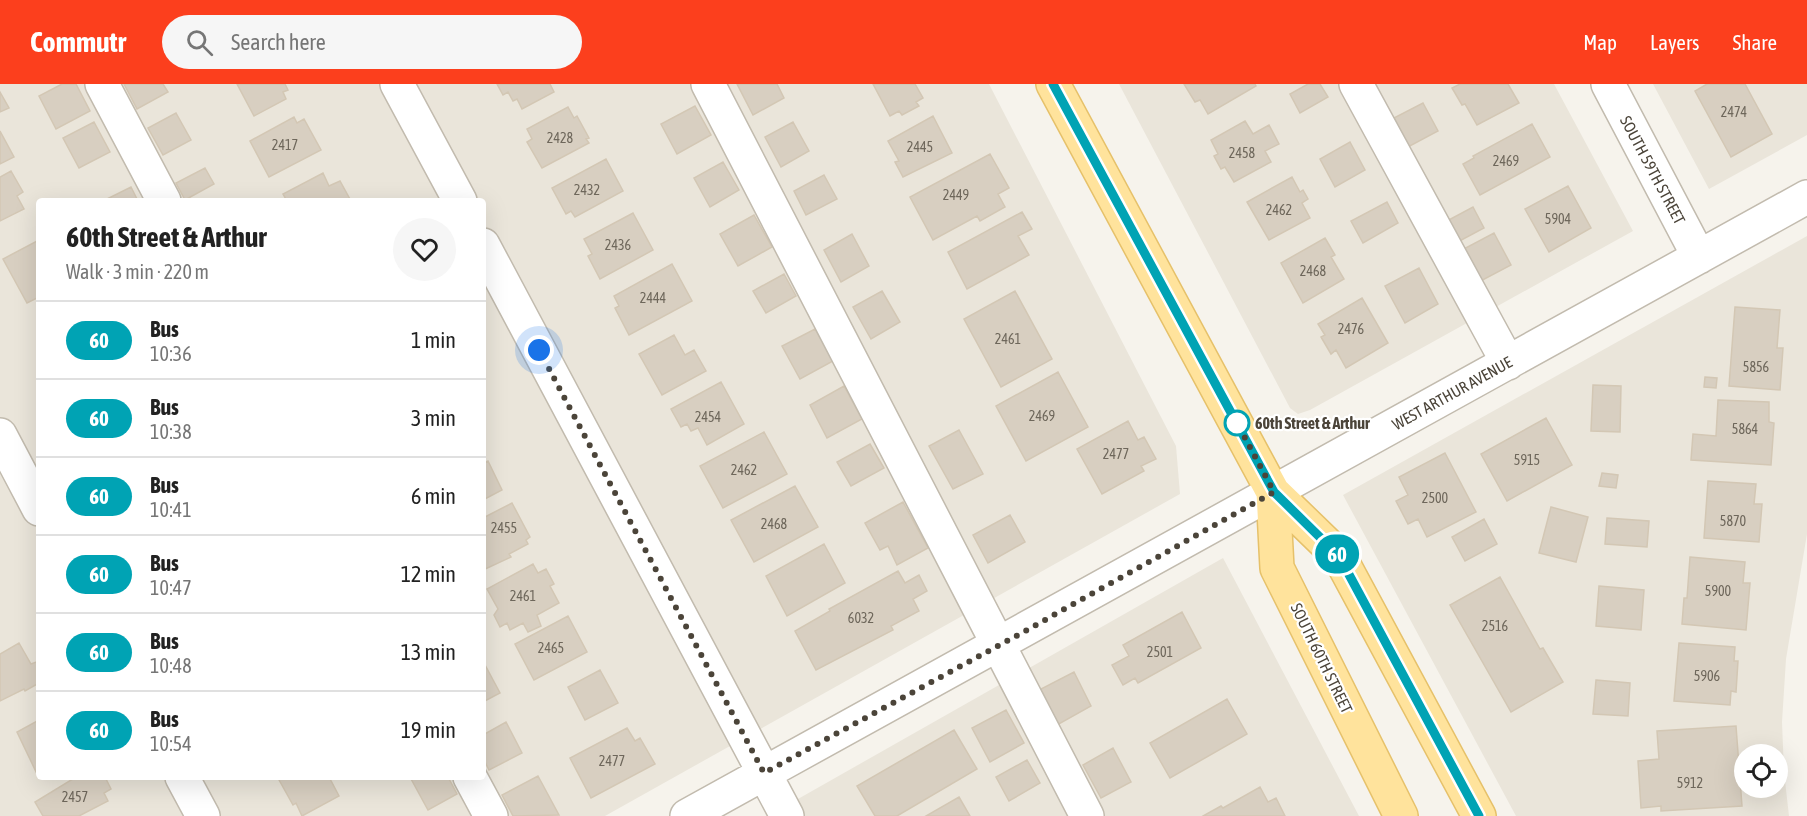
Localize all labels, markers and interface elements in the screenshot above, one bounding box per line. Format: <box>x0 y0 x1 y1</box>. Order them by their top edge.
search box <box>162 15 582 69</box>
text: Commutr <box>30 26 126 58</box>
icon: search <box>183 26 216 59</box>
text: Search here <box>231 29 326 55</box>
text: Map <box>1583 30 1617 54</box>
text: Layers <box>1650 30 1700 54</box>
text: Share <box>1733 30 1777 54</box>
house number: 2474 <box>1721 104 1748 120</box>
street label: SOUTH 59TH STREET <box>1617 113 1689 227</box>
house number: 2428 <box>547 130 574 146</box>
house number: 2417 <box>272 137 298 153</box>
house number: 2445 <box>907 139 933 155</box>
house number: 2458 <box>1229 145 1256 161</box>
house number: 2469 <box>1493 153 1519 169</box>
house number: 2432 <box>574 182 600 198</box>
house number: 2449 <box>943 187 969 203</box>
house number: 2462 <box>1266 202 1292 218</box>
house number: 5904 <box>1545 211 1572 227</box>
button: heart <box>393 218 456 281</box>
text: 60th Street & Arthur <box>66 221 267 253</box>
house number: 2436 <box>605 237 632 253</box>
text: Walk · 3 min · 220 m <box>66 260 209 283</box>
house number: 2468 <box>1300 263 1327 279</box>
house number: 2444 <box>640 290 667 306</box>
text: Bus <box>150 316 179 342</box>
house number: 2476 <box>1338 321 1365 337</box>
text: 1 min <box>411 327 456 353</box>
text: 60 <box>89 328 109 352</box>
house number: 2461 <box>995 331 1021 347</box>
your location <box>524 335 554 365</box>
text: 10:36 <box>150 342 192 365</box>
street label: WEST ARTHUR AVENUE <box>1389 353 1515 433</box>
house number: 5856 <box>1743 359 1770 375</box>
text: Bus <box>150 394 179 420</box>
text: 3 min <box>411 405 456 431</box>
text: 60 <box>89 406 109 430</box>
house number: 2469 <box>1029 408 1055 424</box>
house number: 2454 <box>695 409 722 425</box>
marker: 60th Street & Arthur <box>1224 410 1250 436</box>
place label: 60th Street & Arthur <box>1255 414 1370 432</box>
text: 10:38 <box>150 420 192 443</box>
house number: 5864 <box>1732 421 1759 437</box>
house number: 2477 <box>1103 446 1129 462</box>
house number: 5915 <box>1514 452 1540 468</box>
house number: 2462 <box>731 462 757 478</box>
text: Bus <box>150 472 179 498</box>
text: 6 min <box>411 483 456 509</box>
text: 60 <box>89 484 109 508</box>
house number: 2500 <box>1422 490 1449 506</box>
text: 10:41 <box>150 498 192 521</box>
house number: 5870 <box>1720 513 1747 529</box>
house number: 2468 <box>761 516 788 532</box>
house number: 2455 <box>491 520 517 536</box>
line badge: 60 <box>1310 534 1364 574</box>
text: 60 <box>1327 542 1347 566</box>
text: Bus <box>150 550 179 576</box>
text: 12 min <box>401 561 456 587</box>
text: 60 <box>89 562 109 586</box>
text: 10:47 <box>150 576 192 599</box>
house number: 5900 <box>1705 583 1732 599</box>
house number: 2461 <box>510 588 536 604</box>
street label: SOUTH 60TH STREET <box>1288 600 1356 716</box>
house number: 6032 <box>848 610 874 626</box>
house number: 2516 <box>1482 618 1509 634</box>
text: Bus <box>150 628 179 654</box>
text: 13 min <box>401 639 456 665</box>
text: 60 <box>89 640 109 664</box>
house number: 2465 <box>538 640 564 656</box>
house number: 2501 <box>1147 644 1173 660</box>
text: 10:48 <box>150 654 192 677</box>
house number: 5906 <box>1694 668 1721 684</box>
text: Bus <box>150 706 179 732</box>
text: 19 min <box>401 717 456 743</box>
text: 60 <box>89 718 109 742</box>
text: 10:54 <box>150 732 192 755</box>
map controls <box>1734 744 1788 798</box>
button: locate <box>1734 744 1788 798</box>
house number: 2477 <box>599 753 625 769</box>
house number: 5912 <box>1677 775 1703 791</box>
house number: 2457 <box>62 789 88 805</box>

